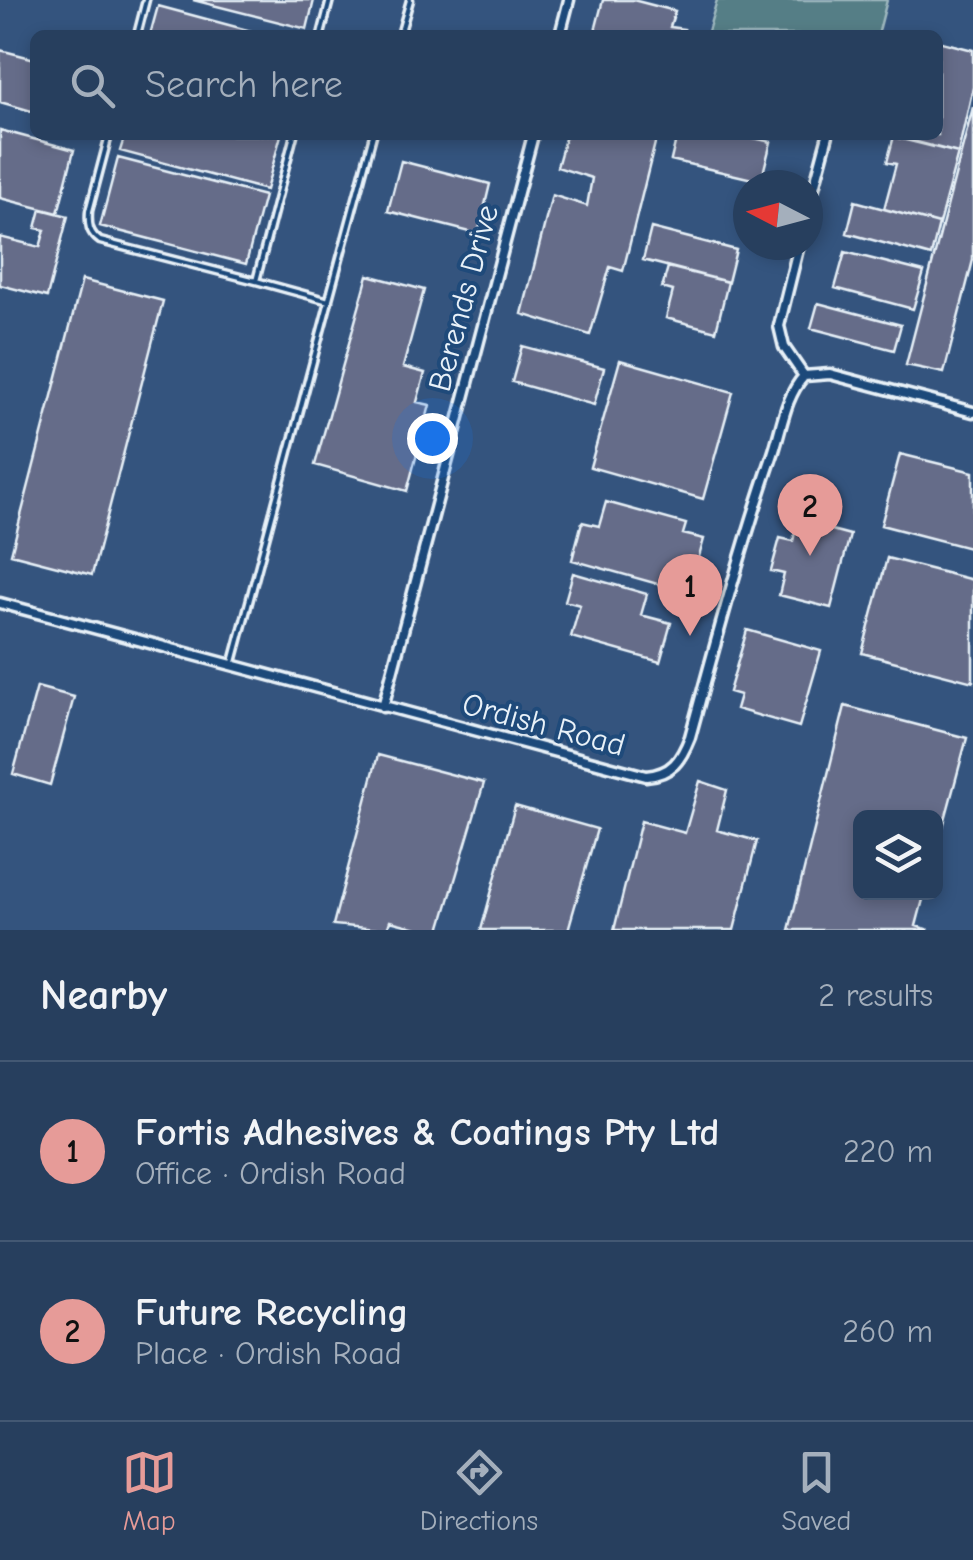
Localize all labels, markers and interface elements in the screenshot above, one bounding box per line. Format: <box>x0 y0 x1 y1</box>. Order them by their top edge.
search box <box>30 30 943 140</box>
icon: search <box>65 58 120 113</box>
text: Search here <box>145 63 343 107</box>
north arrow <box>733 170 823 260</box>
street label: Berends Drive <box>421 201 506 395</box>
your location <box>407 413 458 464</box>
pin: 2 <box>778 474 842 556</box>
pin: 1 <box>658 554 722 636</box>
street label: Ordish Road <box>459 685 629 764</box>
map controls <box>853 810 943 900</box>
button: layers <box>853 810 943 900</box>
text: Nearby <box>40 971 167 1020</box>
text: 2 results <box>818 977 933 1014</box>
text: Fortis Adhesives & Coatings Pty Ltd <box>135 1111 719 1155</box>
text: 1 <box>66 1133 79 1170</box>
text: 220 m <box>843 1133 933 1170</box>
text: Office · Ordish Road <box>135 1155 406 1192</box>
text: Future Recycling <box>135 1291 408 1335</box>
text: 2 <box>65 1313 80 1350</box>
text: 260 m <box>842 1313 933 1350</box>
text: Place · Ordish Road <box>135 1335 402 1372</box>
tab: Map <box>122 1445 177 1537</box>
tab: Directions <box>420 1445 538 1537</box>
tab: Saved <box>781 1445 851 1537</box>

